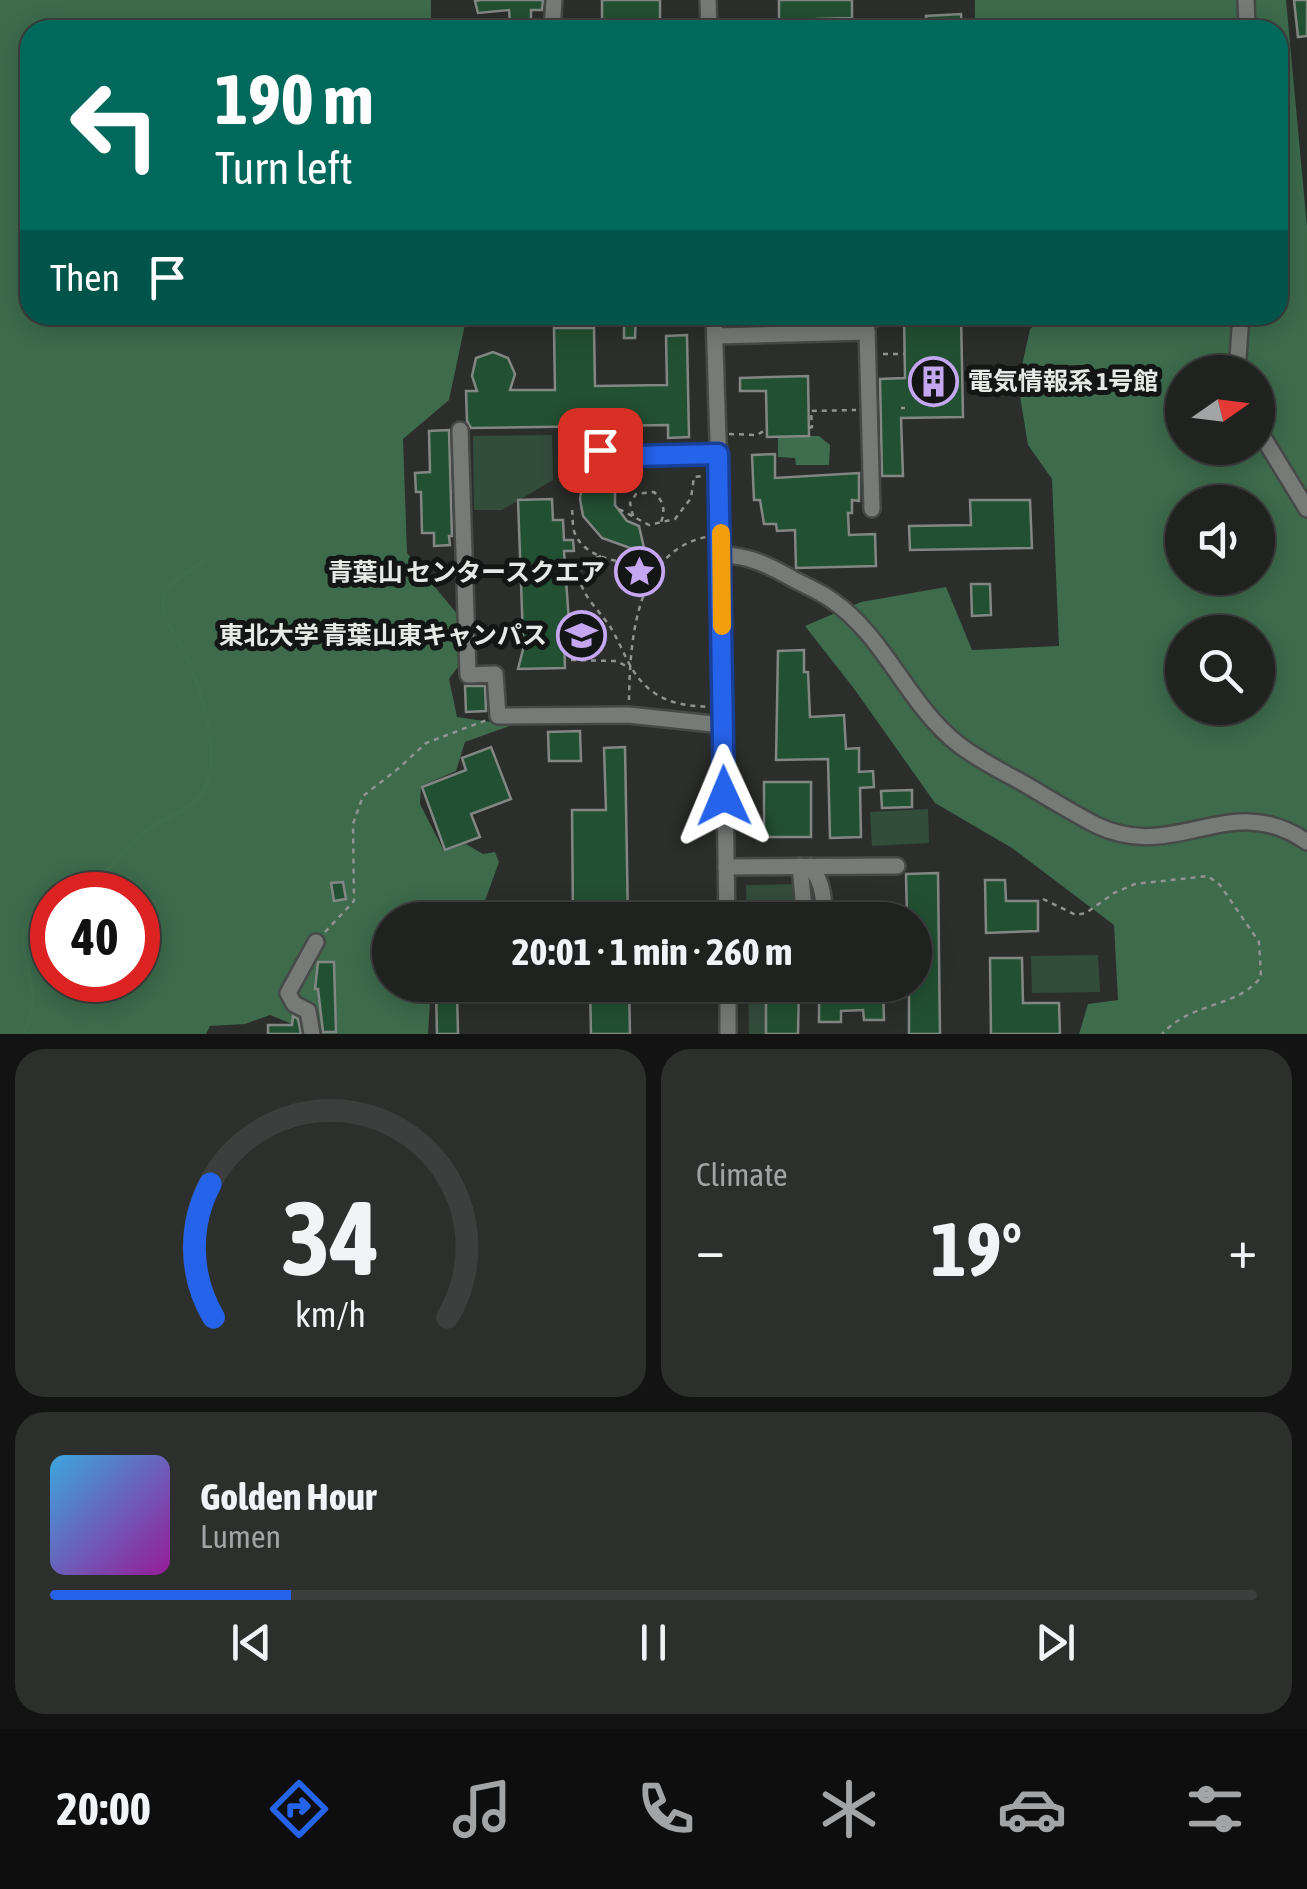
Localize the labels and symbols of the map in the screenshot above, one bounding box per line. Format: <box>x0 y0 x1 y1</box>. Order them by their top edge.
building icon: 電気情報系 1号館 <box>907 355 959 407</box>
north arrow <box>1165 355 1275 465</box>
place label: 電気情報系 1号館 <box>968 367 1158 395</box>
pin <box>558 408 643 493</box>
place icon: 青葉山 センタースクエア <box>614 546 666 598</box>
place label: 青葉山 センタースクエア <box>328 558 605 586</box>
school or university icon: 東北大学 青葉山東キャンパス <box>556 609 608 661</box>
place label: 東北大学 青葉山東キャンパス <box>219 621 547 649</box>
position arrow <box>672 744 776 848</box>
speed limit sign: 40 <box>30 872 160 1002</box>

